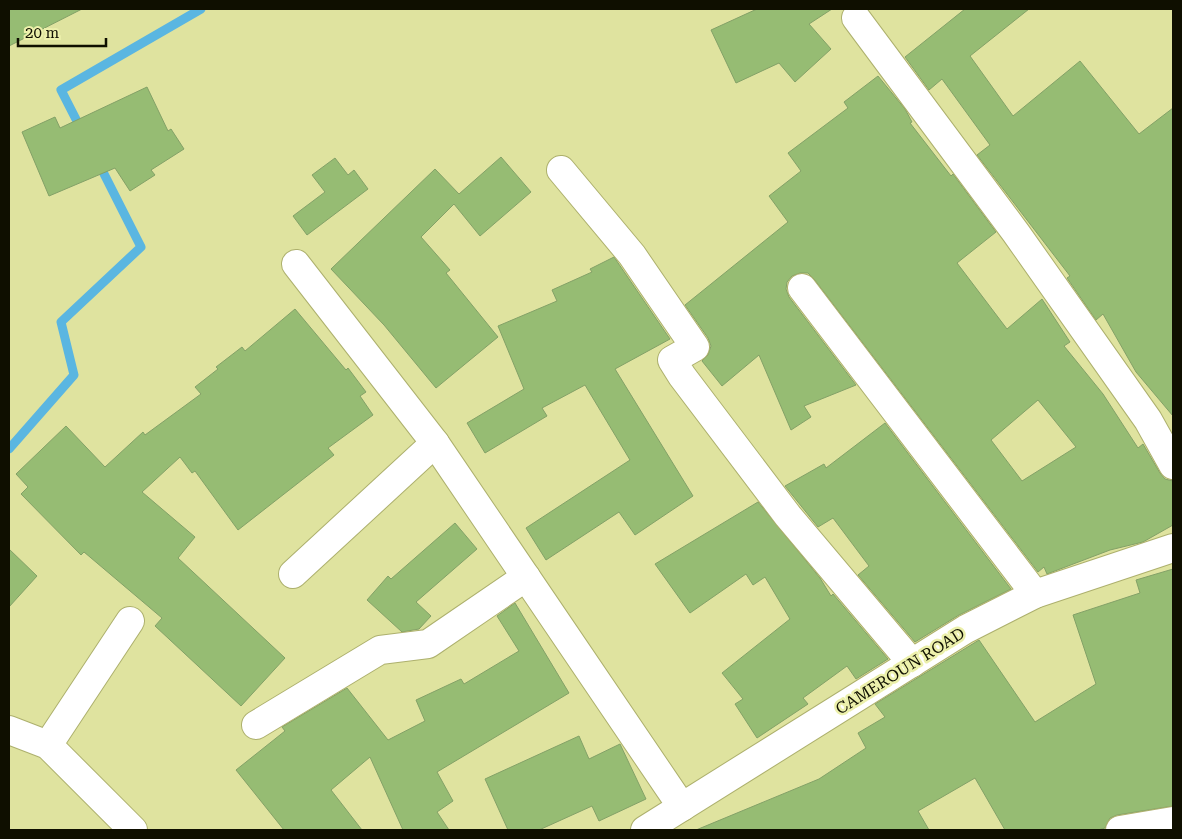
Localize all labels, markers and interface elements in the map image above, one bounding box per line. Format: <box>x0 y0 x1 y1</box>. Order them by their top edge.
scale bar <box>18 15 105 47</box>
text: 20 m <box>25 24 60 42</box>
street label: CAMEROUN ROAD <box>832 624 968 718</box>

